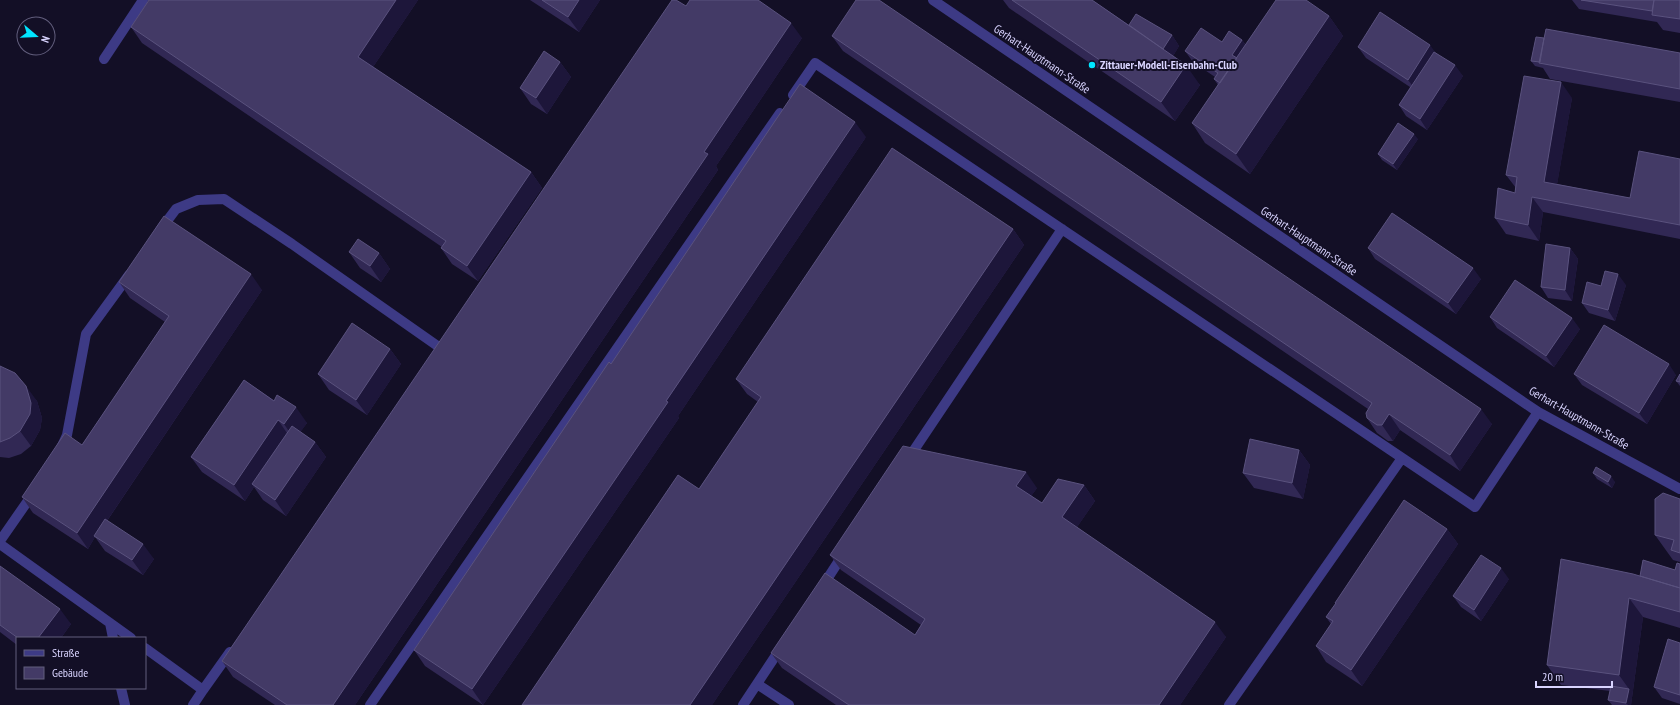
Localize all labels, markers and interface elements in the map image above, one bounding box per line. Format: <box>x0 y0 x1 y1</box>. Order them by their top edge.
north arrow <box>16 16 56 56</box>
street label: Gerhart-Hauptmann-Straße <box>991 21 1093 96</box>
text: N <box>38 34 53 44</box>
place label: Zittauer-Modell-Eisenbahn-Club <box>1100 57 1238 72</box>
marker: Zittauer-Modell-Eisenbahn-Club <box>1087 60 1097 70</box>
street label: Gerhart-Hauptmann-Straße <box>1258 203 1360 278</box>
street label: Gerhart-Hauptmann-Straße <box>1526 383 1632 452</box>
legend <box>16 637 146 689</box>
text: Straße <box>52 645 79 660</box>
scale bar <box>1536 663 1612 689</box>
text: Gebäude <box>52 665 88 680</box>
text: 20 m <box>1542 669 1563 684</box>

